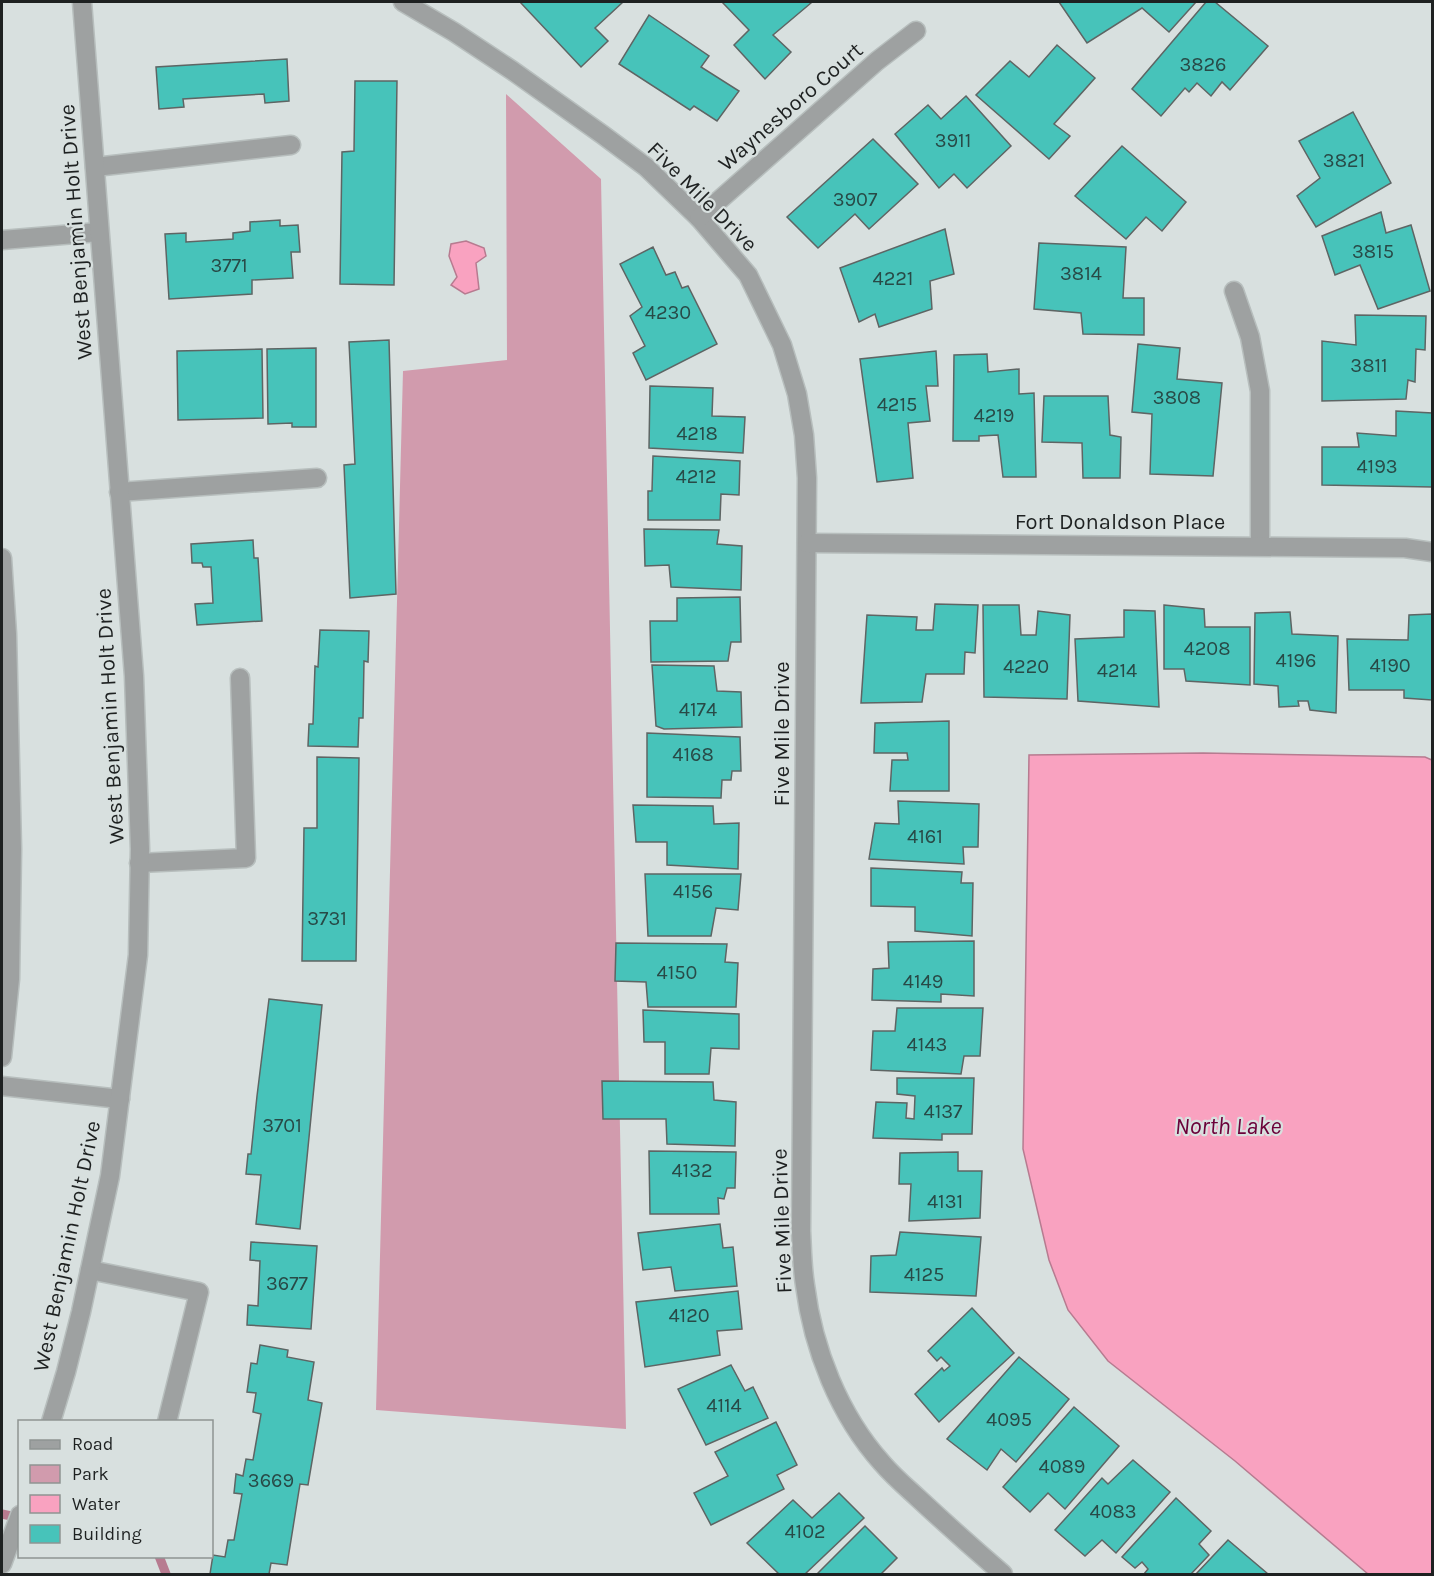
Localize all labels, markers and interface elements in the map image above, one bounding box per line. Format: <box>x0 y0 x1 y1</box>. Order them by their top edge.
street label: Waynesboro Court <box>713 37 868 177</box>
house number: 3826 <box>1179 53 1227 76</box>
street label: West Benjamin Holt Drive <box>54 103 98 361</box>
house number: 3911 <box>935 129 971 152</box>
street label: Five Mile Drive <box>642 136 763 257</box>
house number: 3821 <box>1323 149 1365 172</box>
house number: 3907 <box>833 188 878 211</box>
house number: 3815 <box>1352 240 1394 263</box>
house number: 3771 <box>210 254 248 277</box>
house number: 3814 <box>1060 262 1102 285</box>
house number: 4221 <box>873 267 913 290</box>
house number: 4230 <box>645 301 691 324</box>
house number: 3811 <box>1350 354 1388 377</box>
house number: 3808 <box>1153 386 1201 409</box>
house number: 4215 <box>877 393 917 416</box>
house number: 4219 <box>974 404 1014 427</box>
house number: 4218 <box>676 422 718 445</box>
house number: 4193 <box>1356 455 1398 478</box>
house number: 4212 <box>676 465 716 488</box>
street label: Fort Donaldson Place <box>1015 509 1225 535</box>
street label: West Benjamin Holt Drive <box>90 587 130 844</box>
house number: 4208 <box>1184 637 1230 660</box>
house number: 4196 <box>1276 649 1316 672</box>
house number: 4190 <box>1369 654 1411 677</box>
house number: 4220 <box>1003 655 1049 678</box>
house number: 4214 <box>1097 659 1137 682</box>
street label: Five Mile Drive <box>769 662 795 806</box>
house number: 4174 <box>679 698 717 721</box>
house number: 4168 <box>672 743 714 766</box>
house number: 4161 <box>907 825 943 848</box>
house number: 4156 <box>673 880 713 903</box>
house number: 3731 <box>307 907 347 930</box>
house number: 4150 <box>657 961 697 984</box>
house number: 4149 <box>903 970 943 993</box>
house number: 4143 <box>907 1033 947 1056</box>
house number: 4137 <box>924 1100 963 1123</box>
water label: North Lake <box>1175 1112 1281 1140</box>
house number: 3701 <box>262 1114 302 1137</box>
street label: West Benjamin Holt Drive <box>28 1118 106 1374</box>
street label: Five Mile Drive <box>766 1148 798 1294</box>
house number: 4132 <box>671 1159 713 1182</box>
house number: 4131 <box>927 1190 963 1213</box>
house number: 4125 <box>904 1263 944 1286</box>
house number: 3677 <box>266 1272 309 1295</box>
house number: 4120 <box>668 1304 710 1327</box>
house number: 4114 <box>706 1394 742 1417</box>
house number: 4095 <box>986 1408 1032 1431</box>
legend <box>18 1420 213 1558</box>
text: Road <box>72 1433 113 1455</box>
house number: 4089 <box>1039 1455 1085 1478</box>
text: Park <box>72 1463 109 1485</box>
house number: 3669 <box>248 1469 294 1492</box>
text: Water <box>72 1493 120 1515</box>
house number: 4083 <box>1089 1500 1137 1523</box>
house number: 4102 <box>784 1520 826 1543</box>
text: Building <box>72 1523 142 1545</box>

